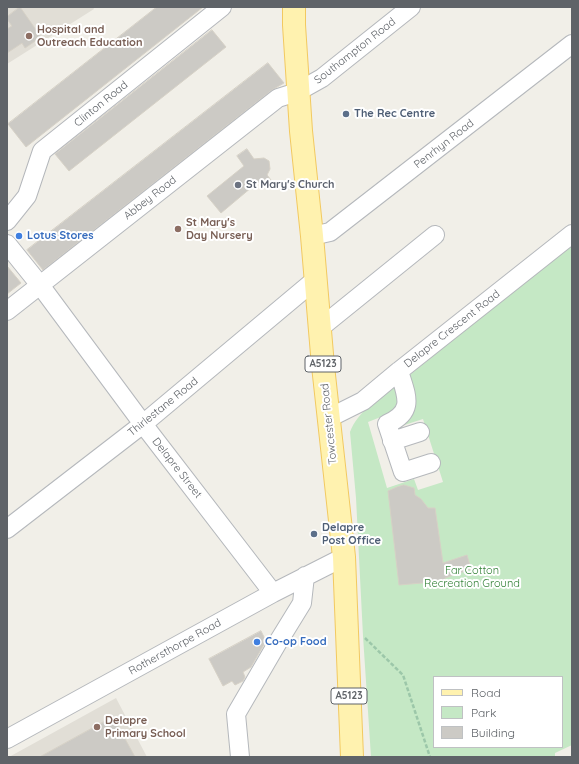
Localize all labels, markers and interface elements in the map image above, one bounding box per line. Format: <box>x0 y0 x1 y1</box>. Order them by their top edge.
street label: Southampton Road <box>312 15 398 87</box>
place label: Hospital and Outreach Education <box>37 23 142 49</box>
marker: Hospital and Outreach Education <box>24 31 34 41</box>
street label: Clinton Road <box>71 78 131 130</box>
place label: The Rec Centre <box>354 107 435 121</box>
marker: The Rec Centre <box>341 109 351 119</box>
street label: Penrhyn Road <box>411 117 477 171</box>
street label: Abbey Road <box>121 173 179 223</box>
place label: St Mary's Church <box>246 178 335 192</box>
marker: St Mary's Church <box>233 180 243 190</box>
place label: St Mary's Day Nursery <box>186 216 253 242</box>
marker: St Mary's Day Nursery <box>173 224 183 234</box>
place label: Lotus Stores <box>27 229 94 243</box>
marker: Lotus Stores <box>14 231 24 241</box>
street label: Delapre Crescent Road <box>401 287 503 371</box>
road number: A5123 <box>305 356 341 372</box>
street label: Thirlestane Road <box>125 375 201 439</box>
street label: Towcester Road <box>318 383 340 465</box>
street label: Delapre Street <box>149 435 205 501</box>
place label: Delapre Post Office <box>322 521 381 547</box>
marker: Delapre Post Office <box>309 529 319 539</box>
park label: Far Cotton Recreation Ground <box>424 564 520 590</box>
street label: Rothersthorpe Road <box>127 616 223 678</box>
place label: Co-op Food <box>265 635 327 649</box>
marker: Co-op Food <box>252 637 262 647</box>
legend <box>433 676 563 748</box>
text: Road <box>471 685 501 700</box>
road number: A5123 <box>331 688 367 704</box>
text: Park <box>471 705 496 720</box>
place label: Delapre Primary School <box>105 714 186 740</box>
marker: Delapre Primary School <box>92 722 102 732</box>
text: Building <box>471 725 515 740</box>

